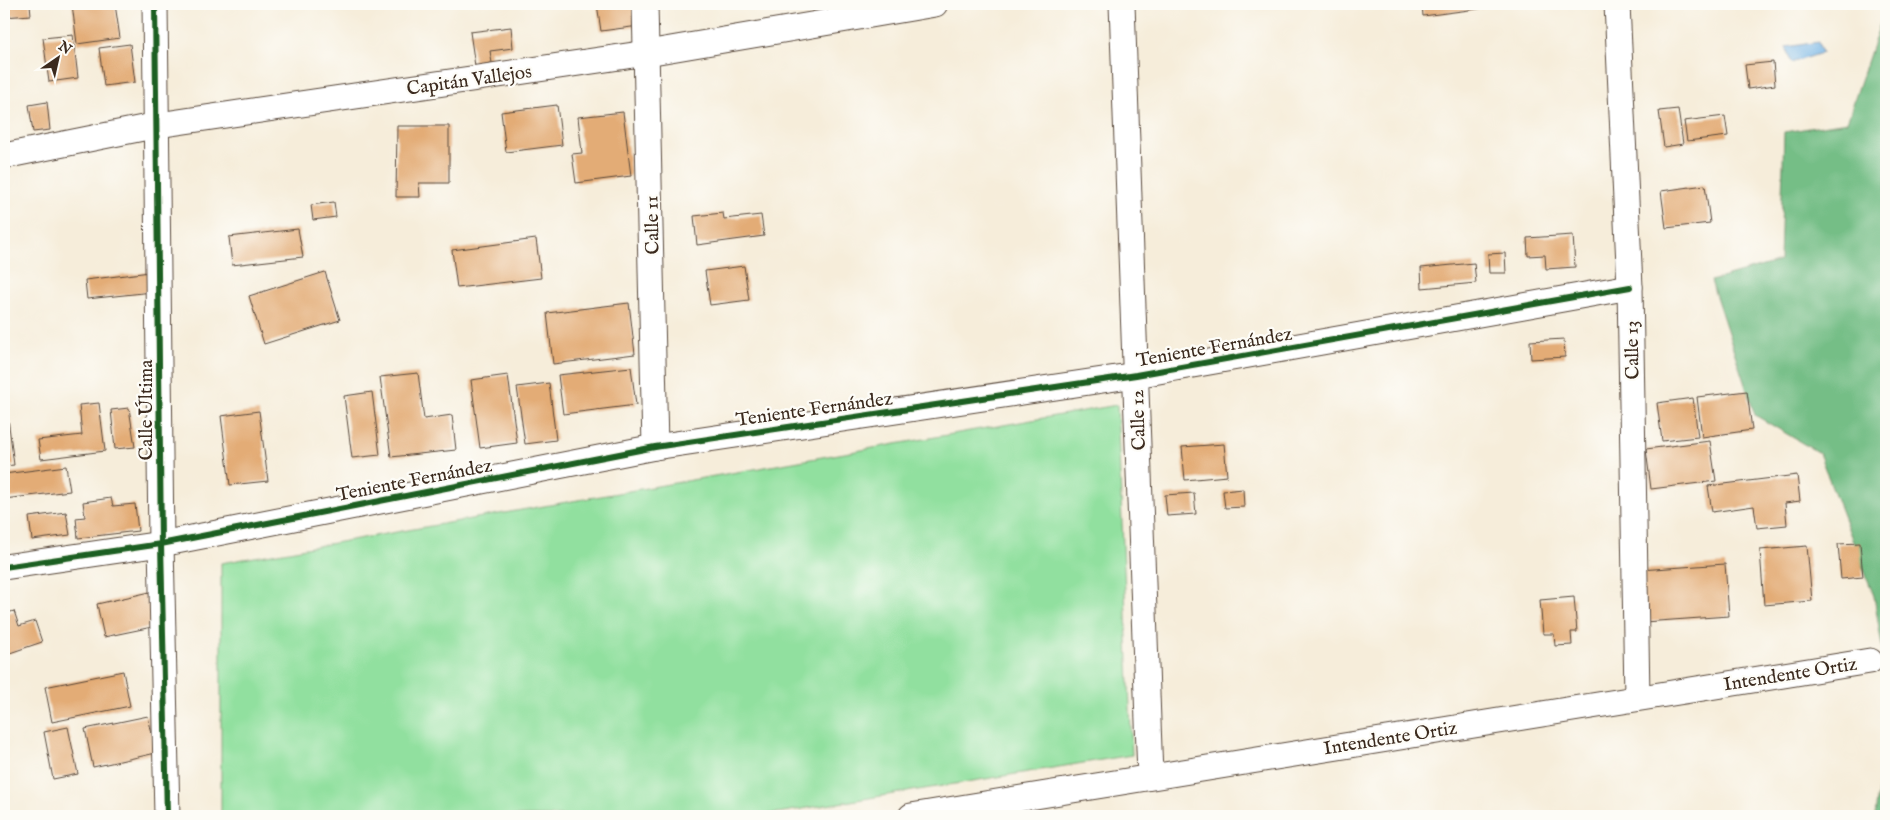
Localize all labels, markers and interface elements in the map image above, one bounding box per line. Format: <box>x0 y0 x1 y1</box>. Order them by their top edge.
north arrow <box>32 32 82 82</box>
text: N <box>54 37 75 59</box>
street label: Capitán Vallejos <box>405 60 533 102</box>
street label: Calle 11 <box>640 195 666 255</box>
street label: Calle 13 <box>1620 320 1646 380</box>
street label: Teniente Fernández <box>1134 322 1294 374</box>
street label: Calle Última <box>135 359 159 460</box>
street label: Teniente Fernández <box>734 387 894 433</box>
street label: Calle 12 <box>1126 389 1152 451</box>
street label: Teniente Fernández <box>335 454 494 508</box>
street label: Intendente Ortiz <box>1722 653 1859 697</box>
street label: Intendente Ortiz <box>1322 717 1459 761</box>

